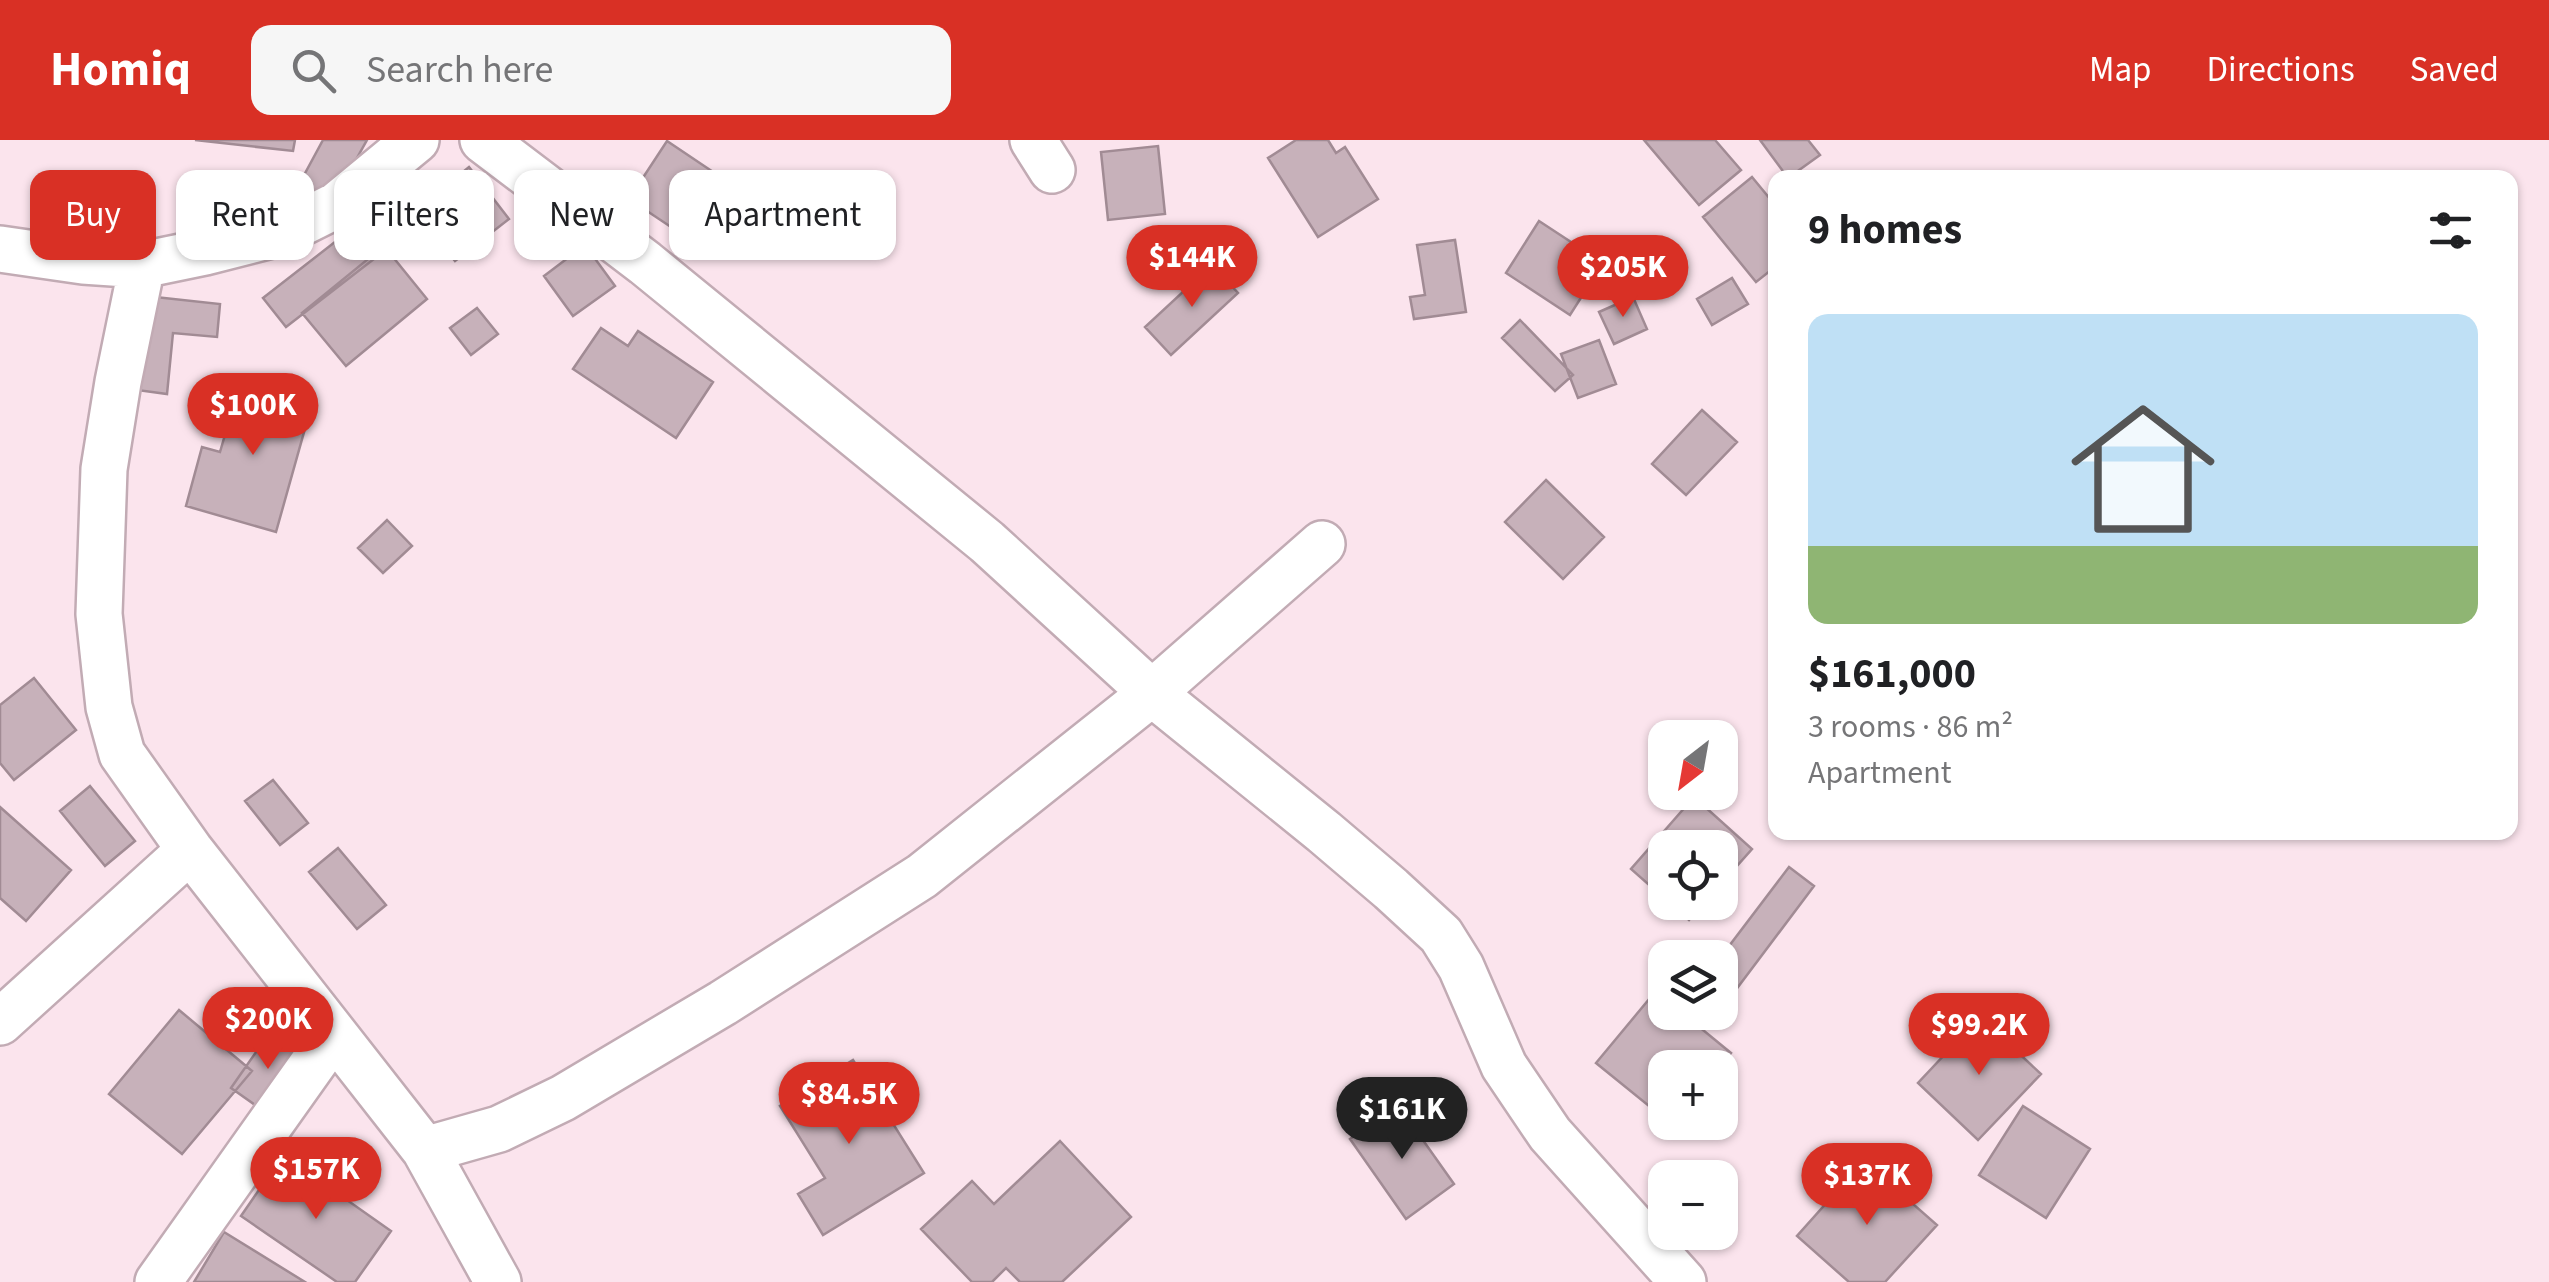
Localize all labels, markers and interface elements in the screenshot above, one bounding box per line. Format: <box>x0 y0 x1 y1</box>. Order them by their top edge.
search box <box>251 25 951 115</box>
text: Homiq <box>50 36 191 104</box>
icon: search <box>286 43 341 98</box>
text: Search here <box>366 43 553 97</box>
text: Map <box>2089 45 2152 95</box>
text: Directions <box>2207 45 2355 95</box>
text: Saved <box>2410 45 2499 95</box>
chip: Buy <box>30 170 156 260</box>
chip: Rent <box>176 170 314 260</box>
chip: Filters <box>334 170 494 260</box>
chip: New <box>514 170 649 260</box>
chip: Apartment <box>669 170 896 260</box>
text: 9 homes <box>1808 200 1962 260</box>
icon: filters <box>2423 203 2478 258</box>
pin: $144K <box>1122 225 1262 310</box>
text: $144K <box>1148 234 1236 280</box>
pin: $205K <box>1553 235 1693 320</box>
text: $205K <box>1579 244 1667 290</box>
pin: $100K <box>183 373 323 458</box>
icon: home <box>2053 379 2233 559</box>
text: $100K <box>209 382 297 428</box>
text: $161,000 <box>1808 644 1976 704</box>
text: 3 rooms · 86 m² <box>1808 704 2013 750</box>
north arrow <box>1648 720 1738 810</box>
map controls <box>1648 720 1738 1250</box>
text: Apartment <box>1808 750 1951 796</box>
button: locate <box>1648 830 1738 920</box>
button: layers <box>1648 940 1738 1030</box>
pin: $200K <box>198 987 338 1072</box>
pin: $99.2K <box>1898 993 2060 1078</box>
text: $200K <box>224 996 312 1042</box>
text: $99.2K <box>1931 1002 2027 1048</box>
button: + <box>1648 1050 1738 1140</box>
pin: $84.5K <box>768 1062 930 1147</box>
text: $84.5K <box>801 1071 897 1117</box>
pin: $161K <box>1332 1077 1472 1162</box>
text: $161K <box>1358 1086 1446 1132</box>
pin: $157K <box>246 1137 386 1222</box>
pin: $137K <box>1797 1143 1937 1228</box>
text: $157K <box>272 1146 360 1192</box>
text: $137K <box>1823 1152 1911 1198</box>
button: − <box>1648 1160 1738 1250</box>

